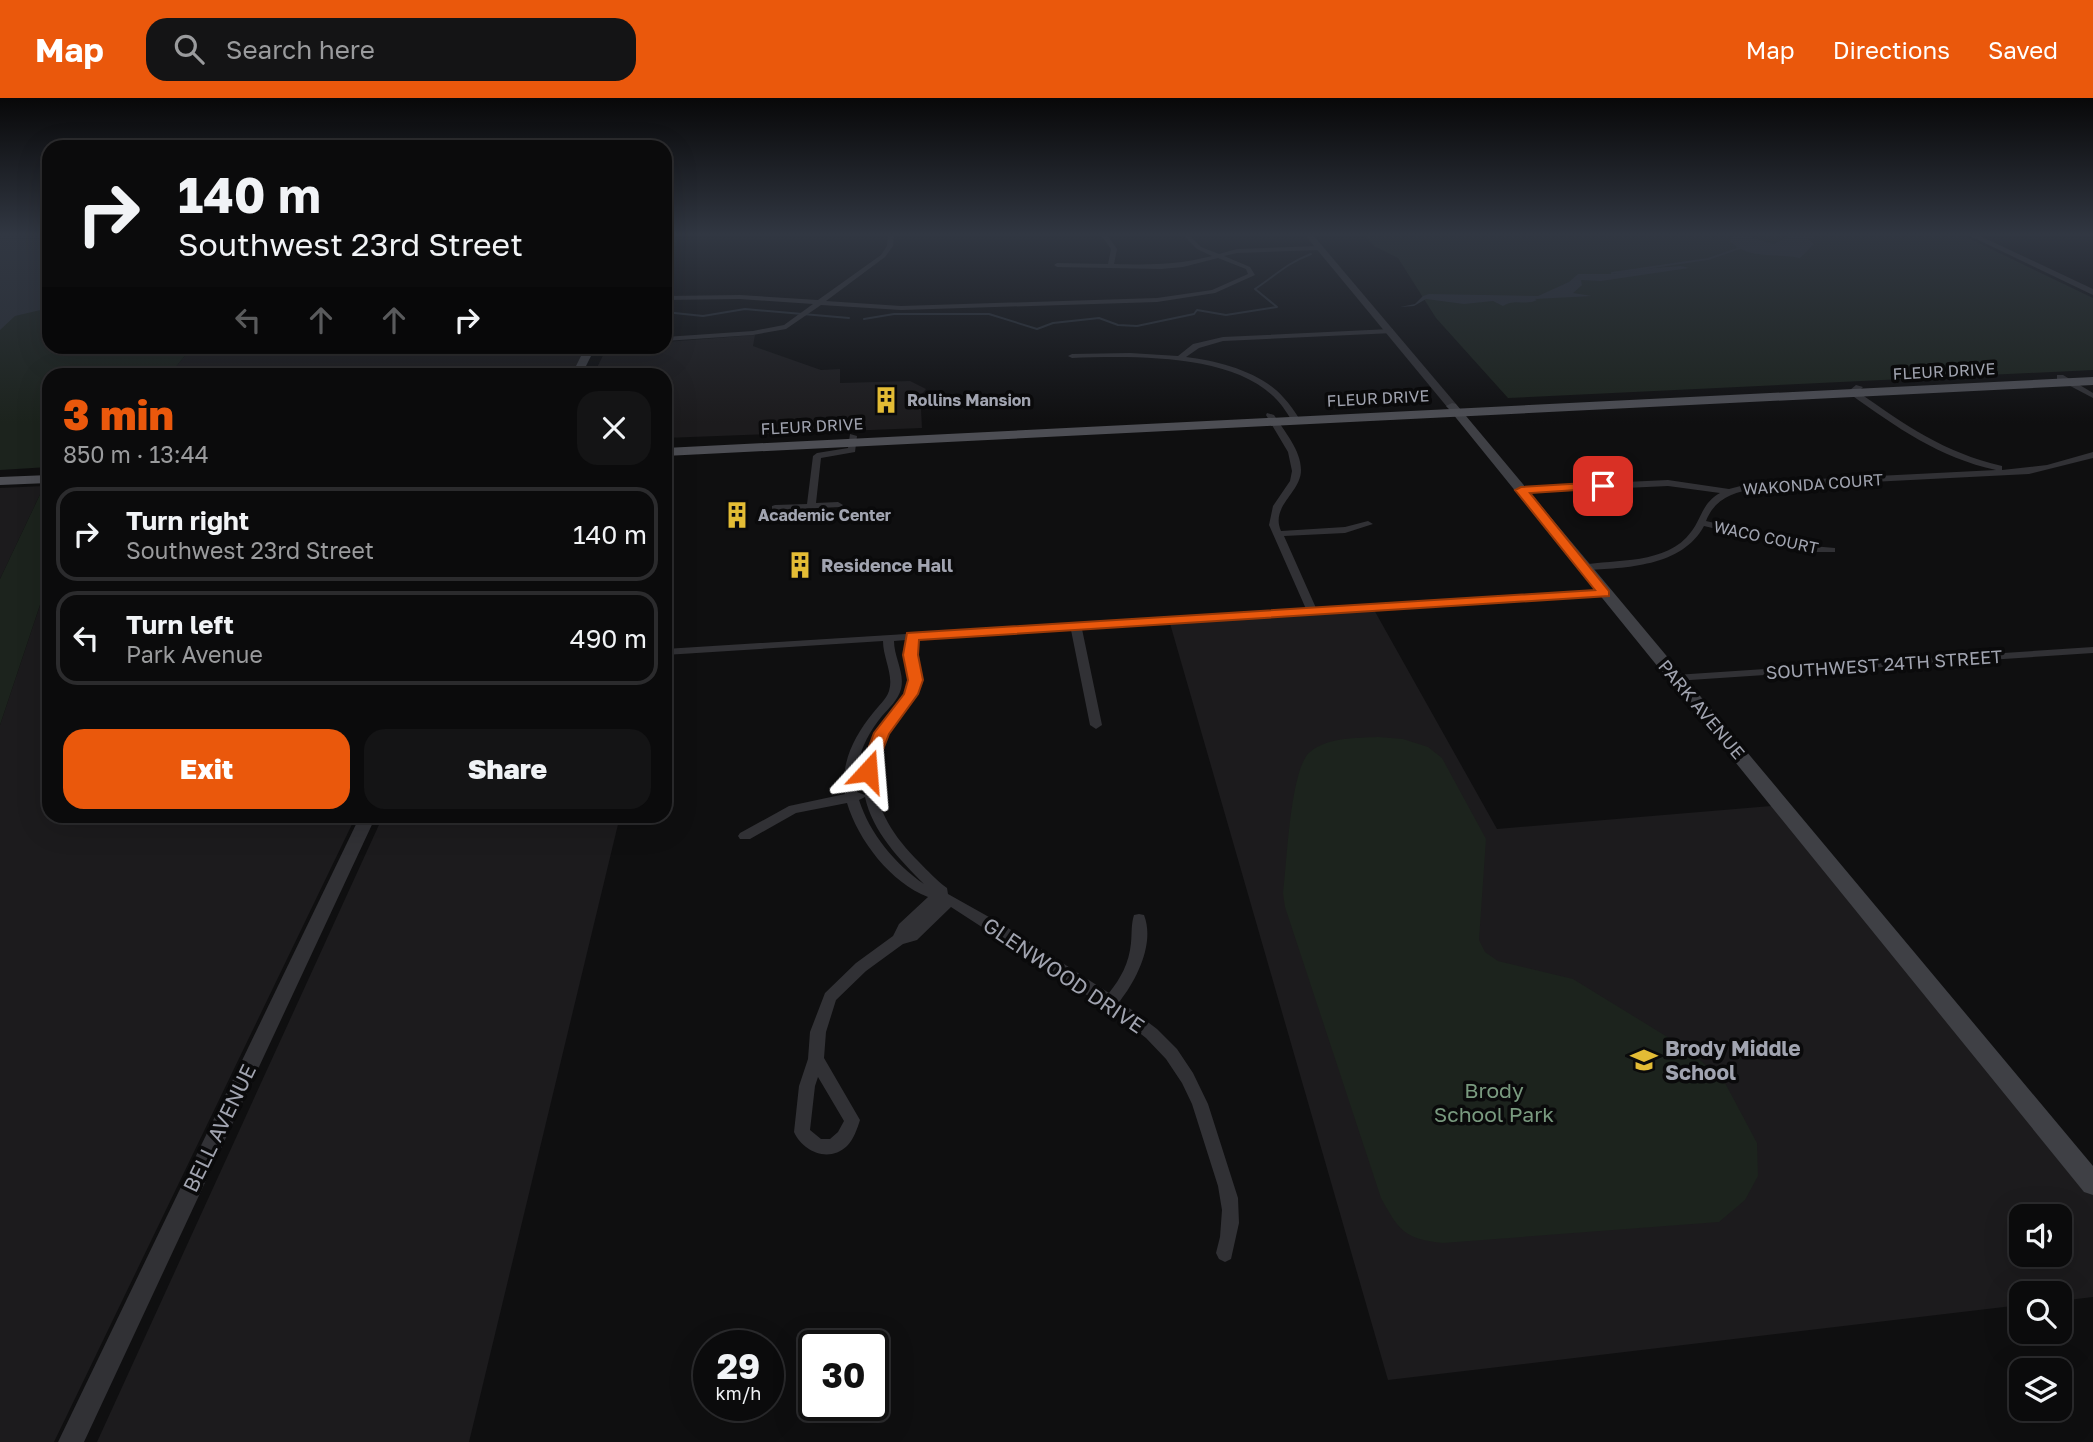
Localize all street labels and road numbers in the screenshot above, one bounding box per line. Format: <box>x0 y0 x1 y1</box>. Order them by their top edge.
street label: FLEUR DRIVE <box>1892 358 1996 384</box>
street label: FLEUR DRIVE <box>1326 385 1430 411</box>
street label: FLEUR DRIVE <box>760 413 864 439</box>
street label: WAKONDA COURT <box>1742 469 1884 499</box>
street label: WACO COURT <box>1712 516 1820 558</box>
street label: SOUTHWEST 24TH STREET <box>1765 645 2003 683</box>
street label: PARK AVENUE <box>1654 655 1750 763</box>
street label: GLENWOOD DRIVE <box>978 911 1150 1039</box>
street label: BELL AVENUE <box>177 1060 261 1196</box>

